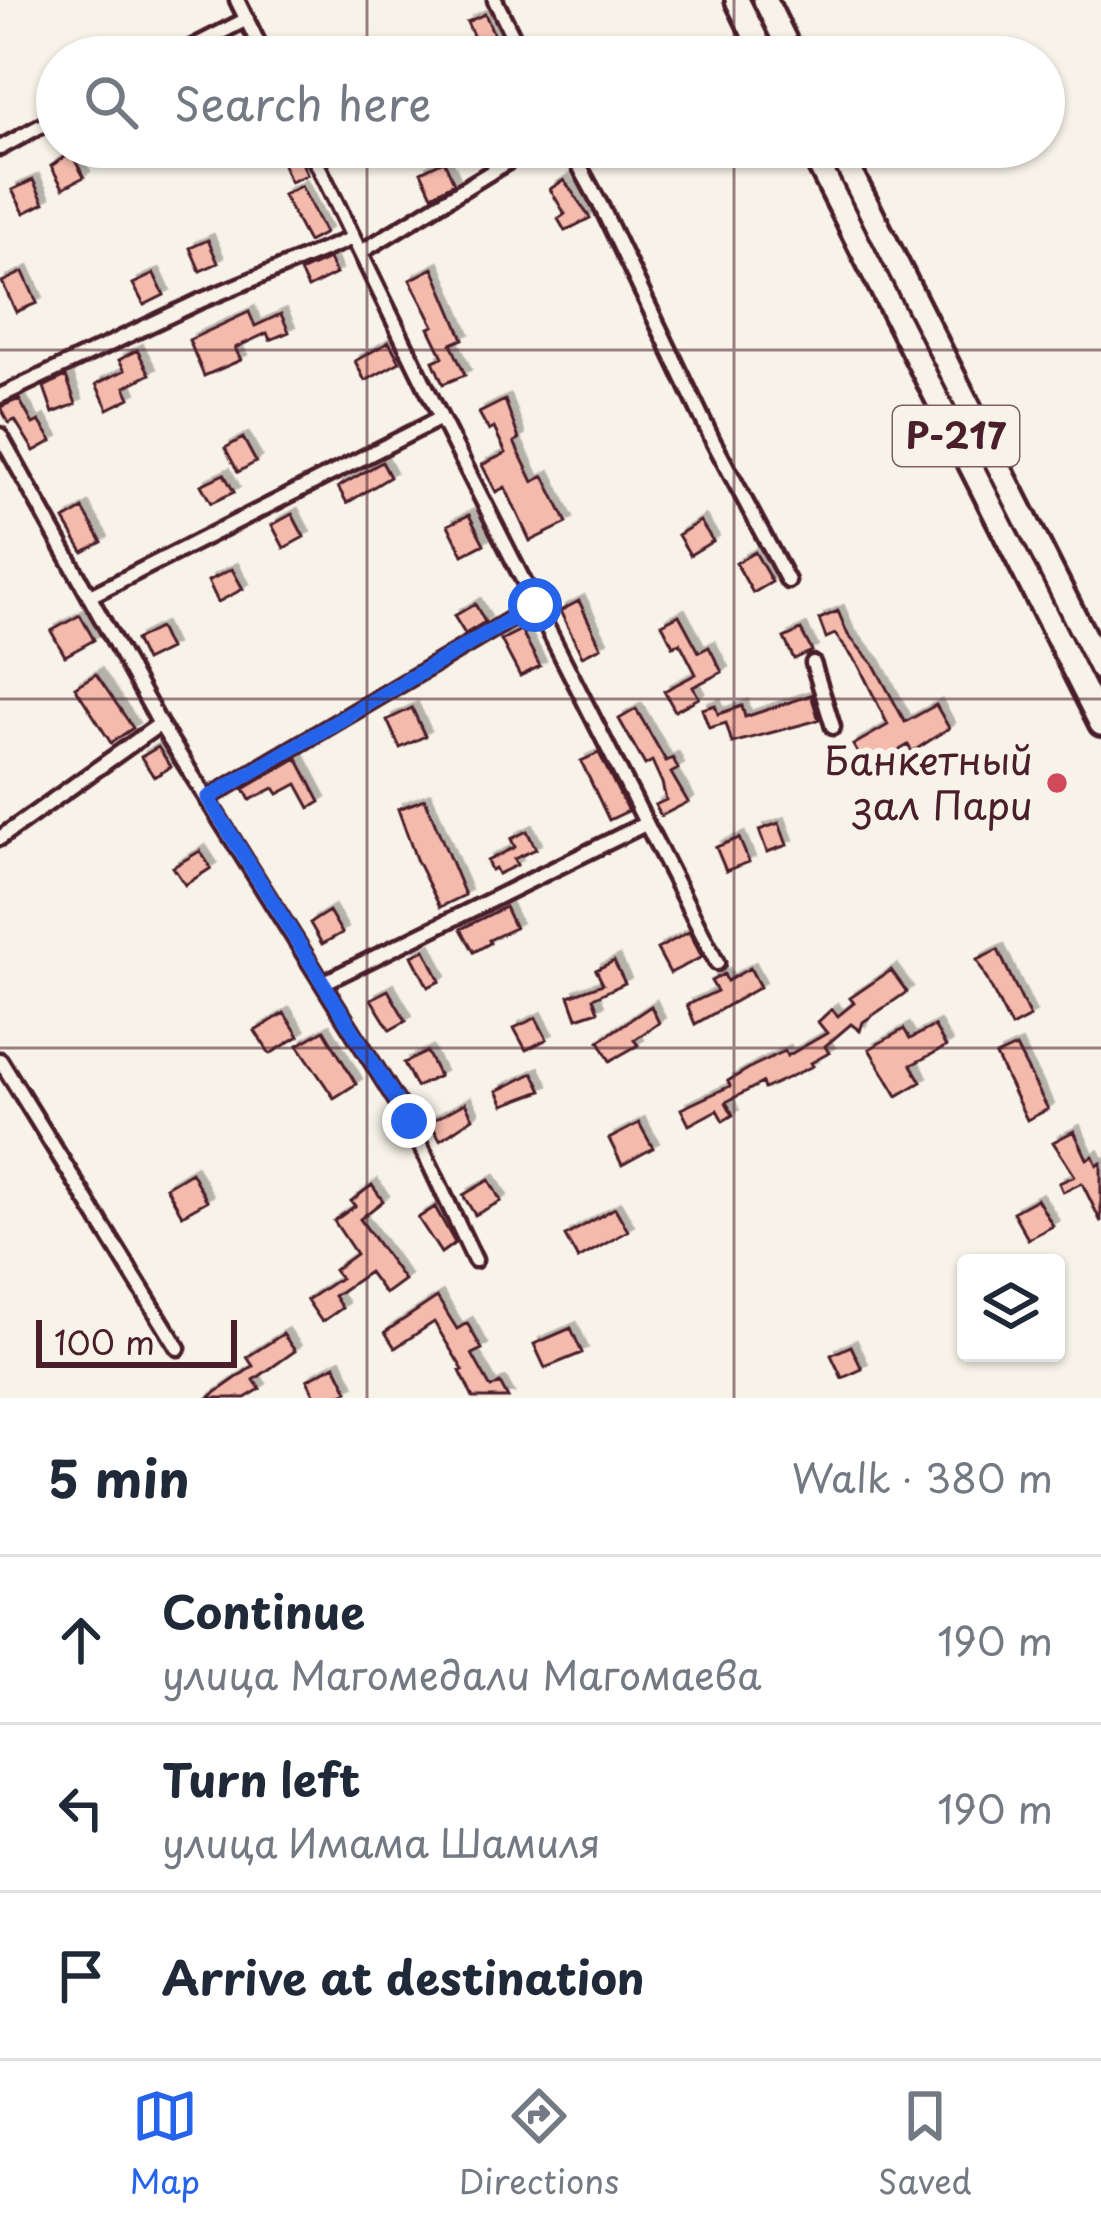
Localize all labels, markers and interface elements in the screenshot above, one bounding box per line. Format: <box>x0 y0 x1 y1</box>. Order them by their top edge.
search box <box>36 36 1065 168</box>
text: Search here <box>174 68 431 136</box>
icon: search <box>78 69 144 135</box>
road number: Р-217 <box>893 406 1019 466</box>
route start <box>508 578 562 632</box>
place label: Банкетный зал Пари <box>824 729 1033 833</box>
marker: Банкетный зал Пари <box>1044 770 1070 796</box>
route end <box>382 1094 436 1148</box>
map controls <box>957 1254 1065 1362</box>
button: layers <box>957 1254 1065 1362</box>
scale bar <box>36 1314 237 1367</box>
text: 100 m <box>54 1316 155 1366</box>
text: 5 min <box>48 1438 190 1515</box>
text: Walk · 380 m <box>792 1447 1053 1506</box>
text: Continue <box>162 1576 365 1644</box>
icon: ahead <box>48 1607 114 1673</box>
text: 190 m <box>937 1610 1053 1669</box>
text: улица Магомедали Магомаева <box>162 1644 762 1703</box>
text: Turn left <box>162 1744 361 1812</box>
icon: left <box>48 1775 114 1841</box>
text: 190 m <box>937 1778 1053 1837</box>
text: улица Имама Шамиля <box>162 1812 601 1871</box>
text: Arrive at destination <box>162 1942 645 2010</box>
icon: arrive <box>48 1943 114 2009</box>
tab: Map <box>129 2083 200 2205</box>
tab: Directions <box>459 2083 619 2205</box>
tab: Saved <box>878 2083 972 2205</box>

